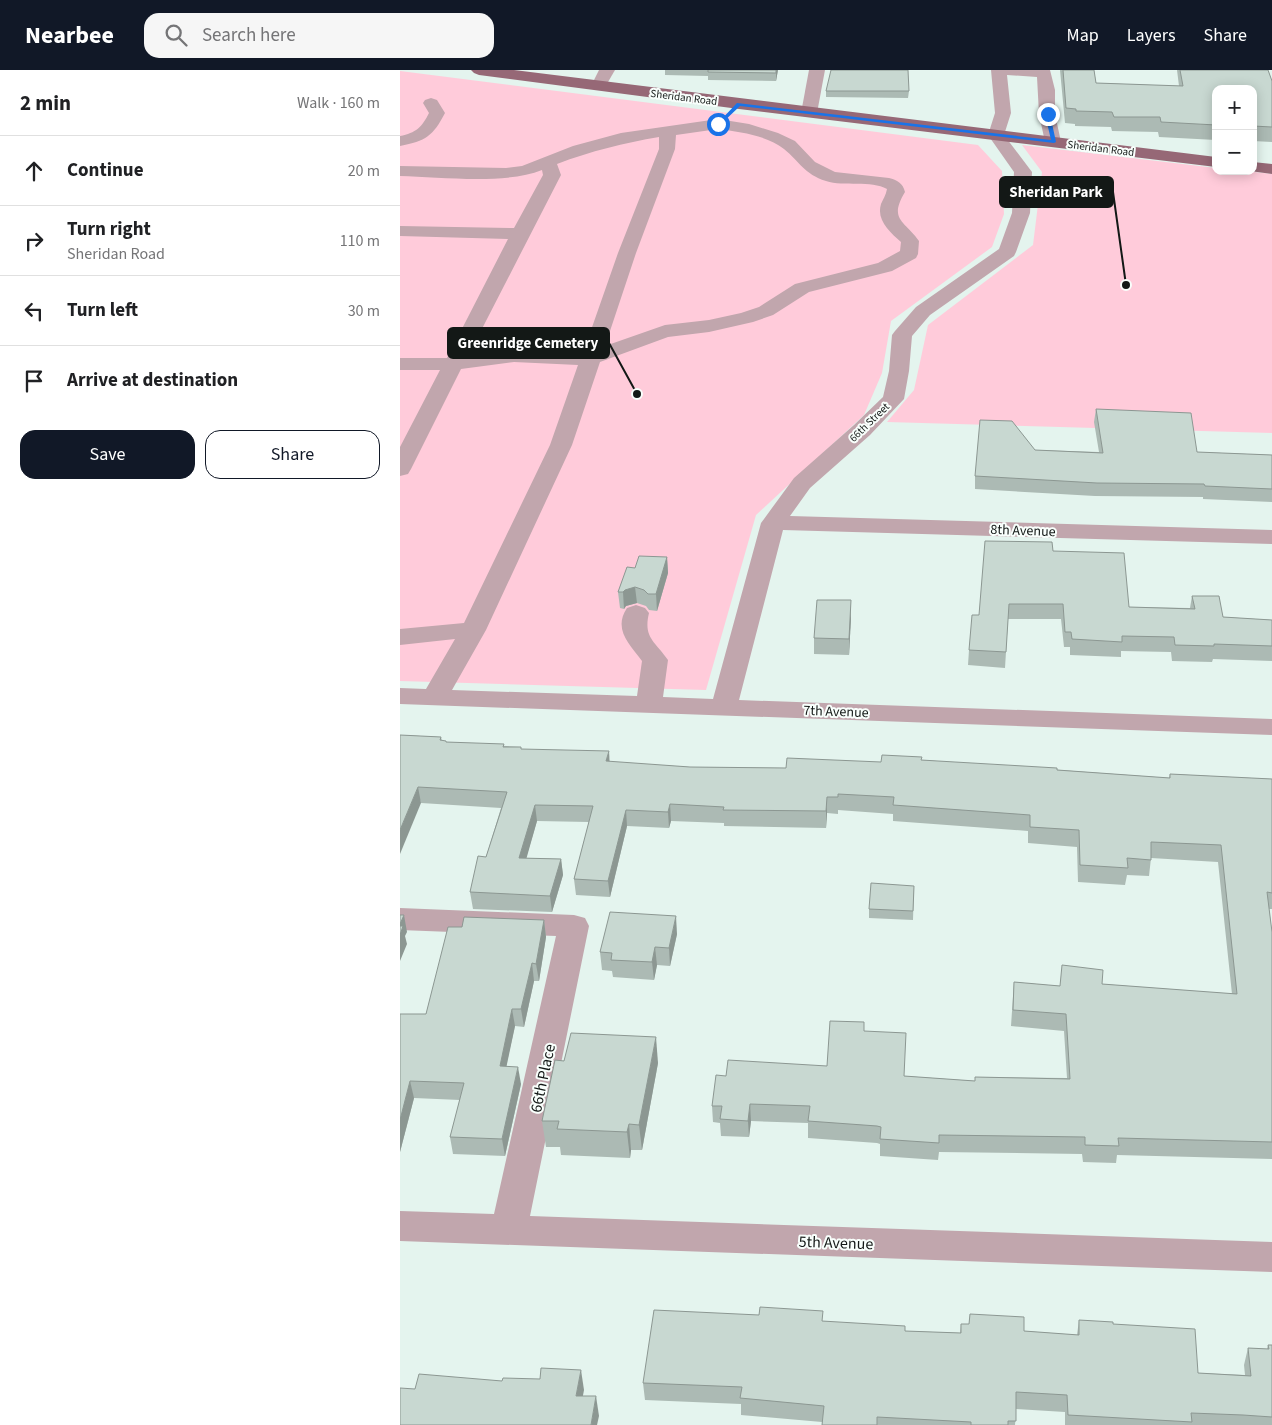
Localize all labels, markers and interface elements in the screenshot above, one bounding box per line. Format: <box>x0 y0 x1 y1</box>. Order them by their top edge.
search box <box>144 13 494 58</box>
text: Nearbee <box>25 18 114 53</box>
icon: search <box>162 21 190 49</box>
text: Search here <box>202 22 296 49</box>
text: Map <box>1067 23 1099 48</box>
text: Layers <box>1127 23 1176 48</box>
text: Share <box>1204 23 1247 48</box>
map controls <box>1212 85 1257 175</box>
button: + <box>1212 85 1257 130</box>
street label: Sheridan Road <box>650 86 718 109</box>
text: 2 min <box>20 88 71 118</box>
text: Walk · 160 m <box>297 92 380 114</box>
route end <box>1037 103 1060 126</box>
route start <box>707 113 730 136</box>
button: − <box>1212 130 1257 175</box>
street label: Sheridan Road <box>1067 137 1135 160</box>
icon: ahead <box>20 157 48 185</box>
text: Continue <box>67 157 144 184</box>
text: 20 m <box>348 160 380 182</box>
callout: Sheridan Park <box>1000 177 1113 207</box>
text: Sheridan Park <box>1009 182 1103 203</box>
text: Turn right <box>67 216 151 243</box>
icon: right <box>20 227 48 255</box>
text: 110 m <box>340 230 380 252</box>
text: Sheridan Road <box>67 243 165 265</box>
icon: left <box>20 297 48 325</box>
text: Turn left <box>67 297 138 324</box>
text: 30 m <box>348 300 380 322</box>
callout: Greenridge Cemetery <box>448 328 609 358</box>
text: Greenridge Cemetery <box>458 333 599 354</box>
icon: arrive <box>20 367 48 395</box>
text: Arrive at destination <box>67 367 238 394</box>
street label: 66th Street <box>846 399 893 445</box>
button: Save <box>20 430 195 479</box>
button: Share <box>205 430 380 479</box>
street label: 8th Avenue <box>990 520 1056 542</box>
street label: 7th Avenue <box>803 701 869 723</box>
street label: 66th Place <box>525 1042 561 1114</box>
street label: 5th Avenue <box>798 1231 874 1255</box>

